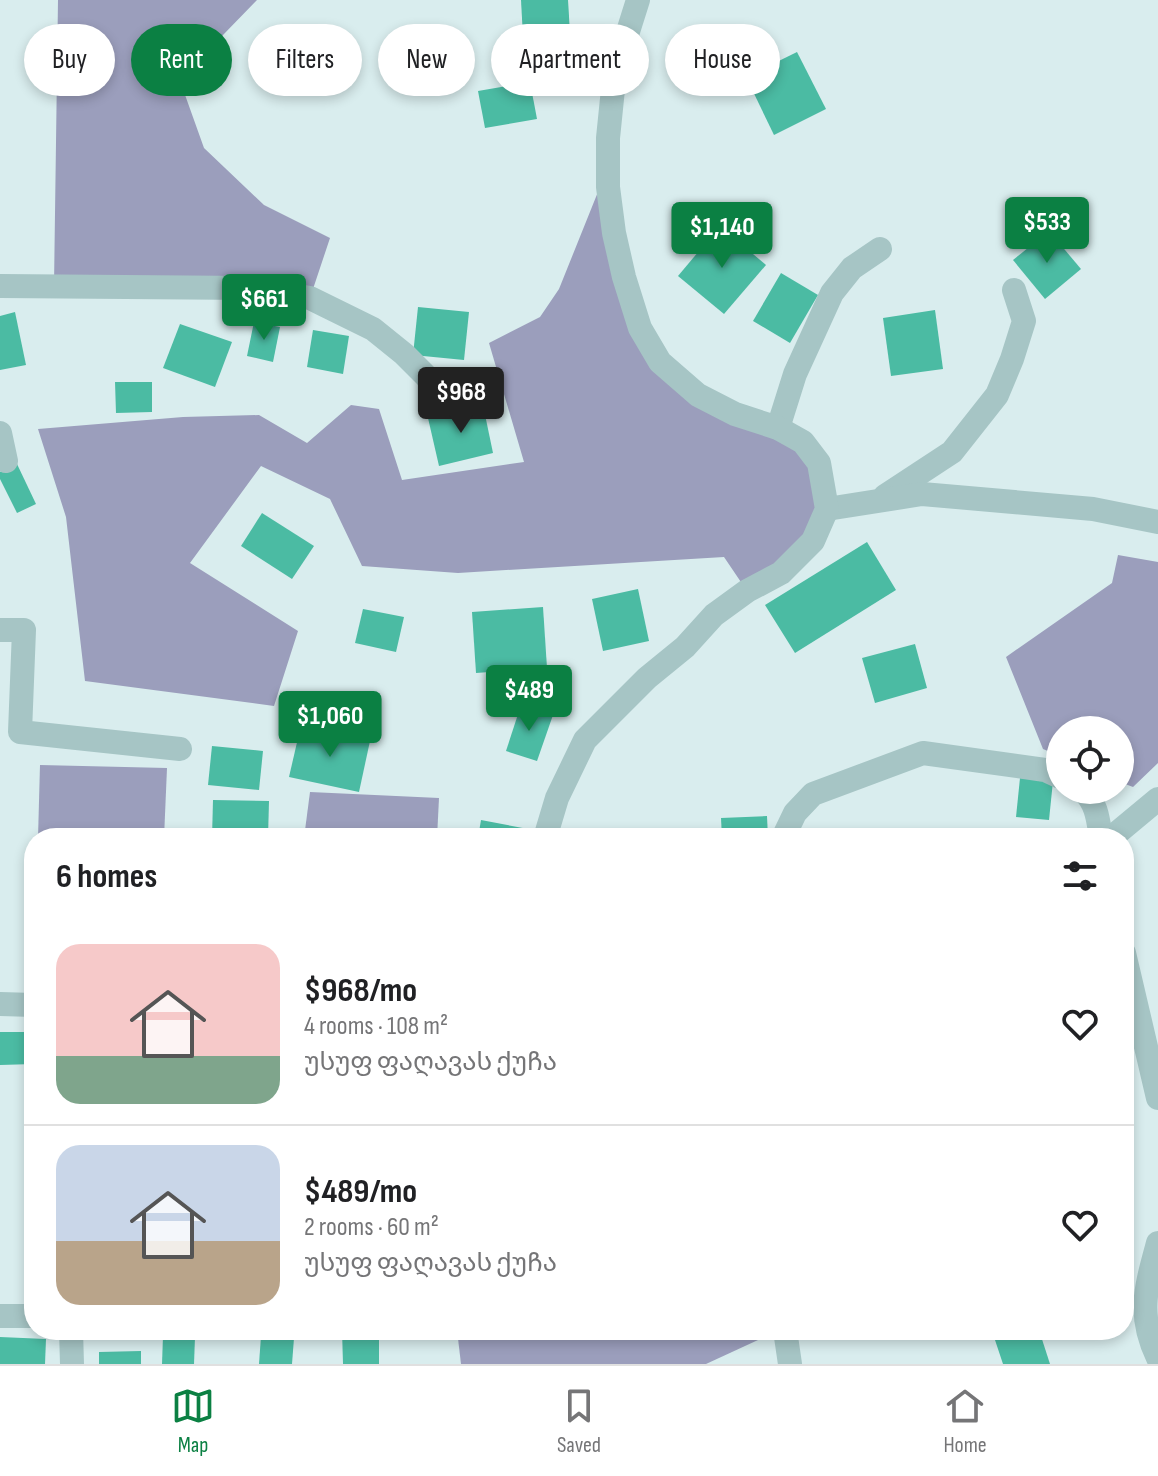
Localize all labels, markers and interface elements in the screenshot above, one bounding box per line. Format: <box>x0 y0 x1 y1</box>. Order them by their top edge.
chip: Buy <box>24 24 115 96</box>
chip: Rent <box>131 24 232 96</box>
chip: Filters <box>248 24 362 96</box>
chip: New <box>378 24 475 96</box>
chip: Apartment <box>491 24 649 96</box>
chip: House <box>665 24 780 96</box>
pin: $533 <box>1000 197 1094 265</box>
pin: $1,140 <box>657 202 787 270</box>
text: $533 <box>1023 207 1071 238</box>
text: $1,140 <box>689 212 755 243</box>
pin: $661 <box>217 274 311 342</box>
text: $661 <box>240 284 288 315</box>
pin: $968 <box>414 367 508 435</box>
text: $968 <box>436 377 486 408</box>
pin: $489 <box>482 665 576 733</box>
text: $489 <box>504 675 554 706</box>
pin: $1,060 <box>265 691 395 759</box>
text: $1,060 <box>297 701 363 732</box>
map controls <box>1046 716 1134 804</box>
button: locate <box>1046 716 1134 804</box>
icon: filters <box>1058 854 1102 898</box>
text: 6 homes <box>56 856 157 897</box>
text: $968/mo <box>304 970 417 1011</box>
icon: home <box>120 976 216 1072</box>
icon: heart <box>1058 1002 1102 1046</box>
text: 4 rooms · 108 m² <box>304 1011 448 1042</box>
text: უსუფ ფაღავას ქუჩა <box>304 1047 557 1078</box>
text: $489/mo <box>304 1171 417 1212</box>
icon: home <box>120 1177 216 1273</box>
icon: heart <box>1058 1203 1102 1247</box>
text: 2 rooms · 60 m² <box>304 1212 439 1243</box>
text: უსუფ ფაღავას ქუჩა <box>304 1248 557 1279</box>
tab: Map <box>171 1384 215 1459</box>
tab: Saved <box>557 1384 601 1459</box>
tab: Home <box>943 1384 987 1459</box>

